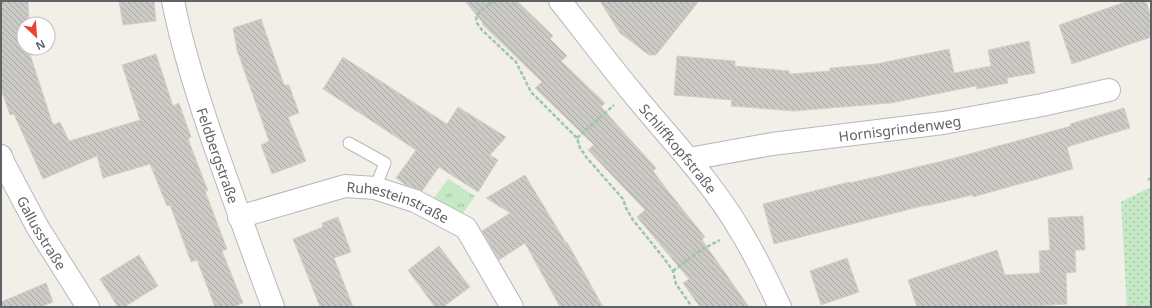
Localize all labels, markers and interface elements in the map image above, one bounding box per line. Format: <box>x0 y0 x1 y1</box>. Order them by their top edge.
north arrow <box>16 16 56 56</box>
text: N <box>33 37 48 54</box>
street label: Schliffkopfstraße <box>636 99 722 197</box>
street label: Feldbergstraße <box>193 105 244 206</box>
street label: Hornisgrindenweg <box>837 110 962 145</box>
street label: Ruhesteinstraße <box>346 177 453 227</box>
street label: Gallusstraße <box>13 192 71 273</box>

